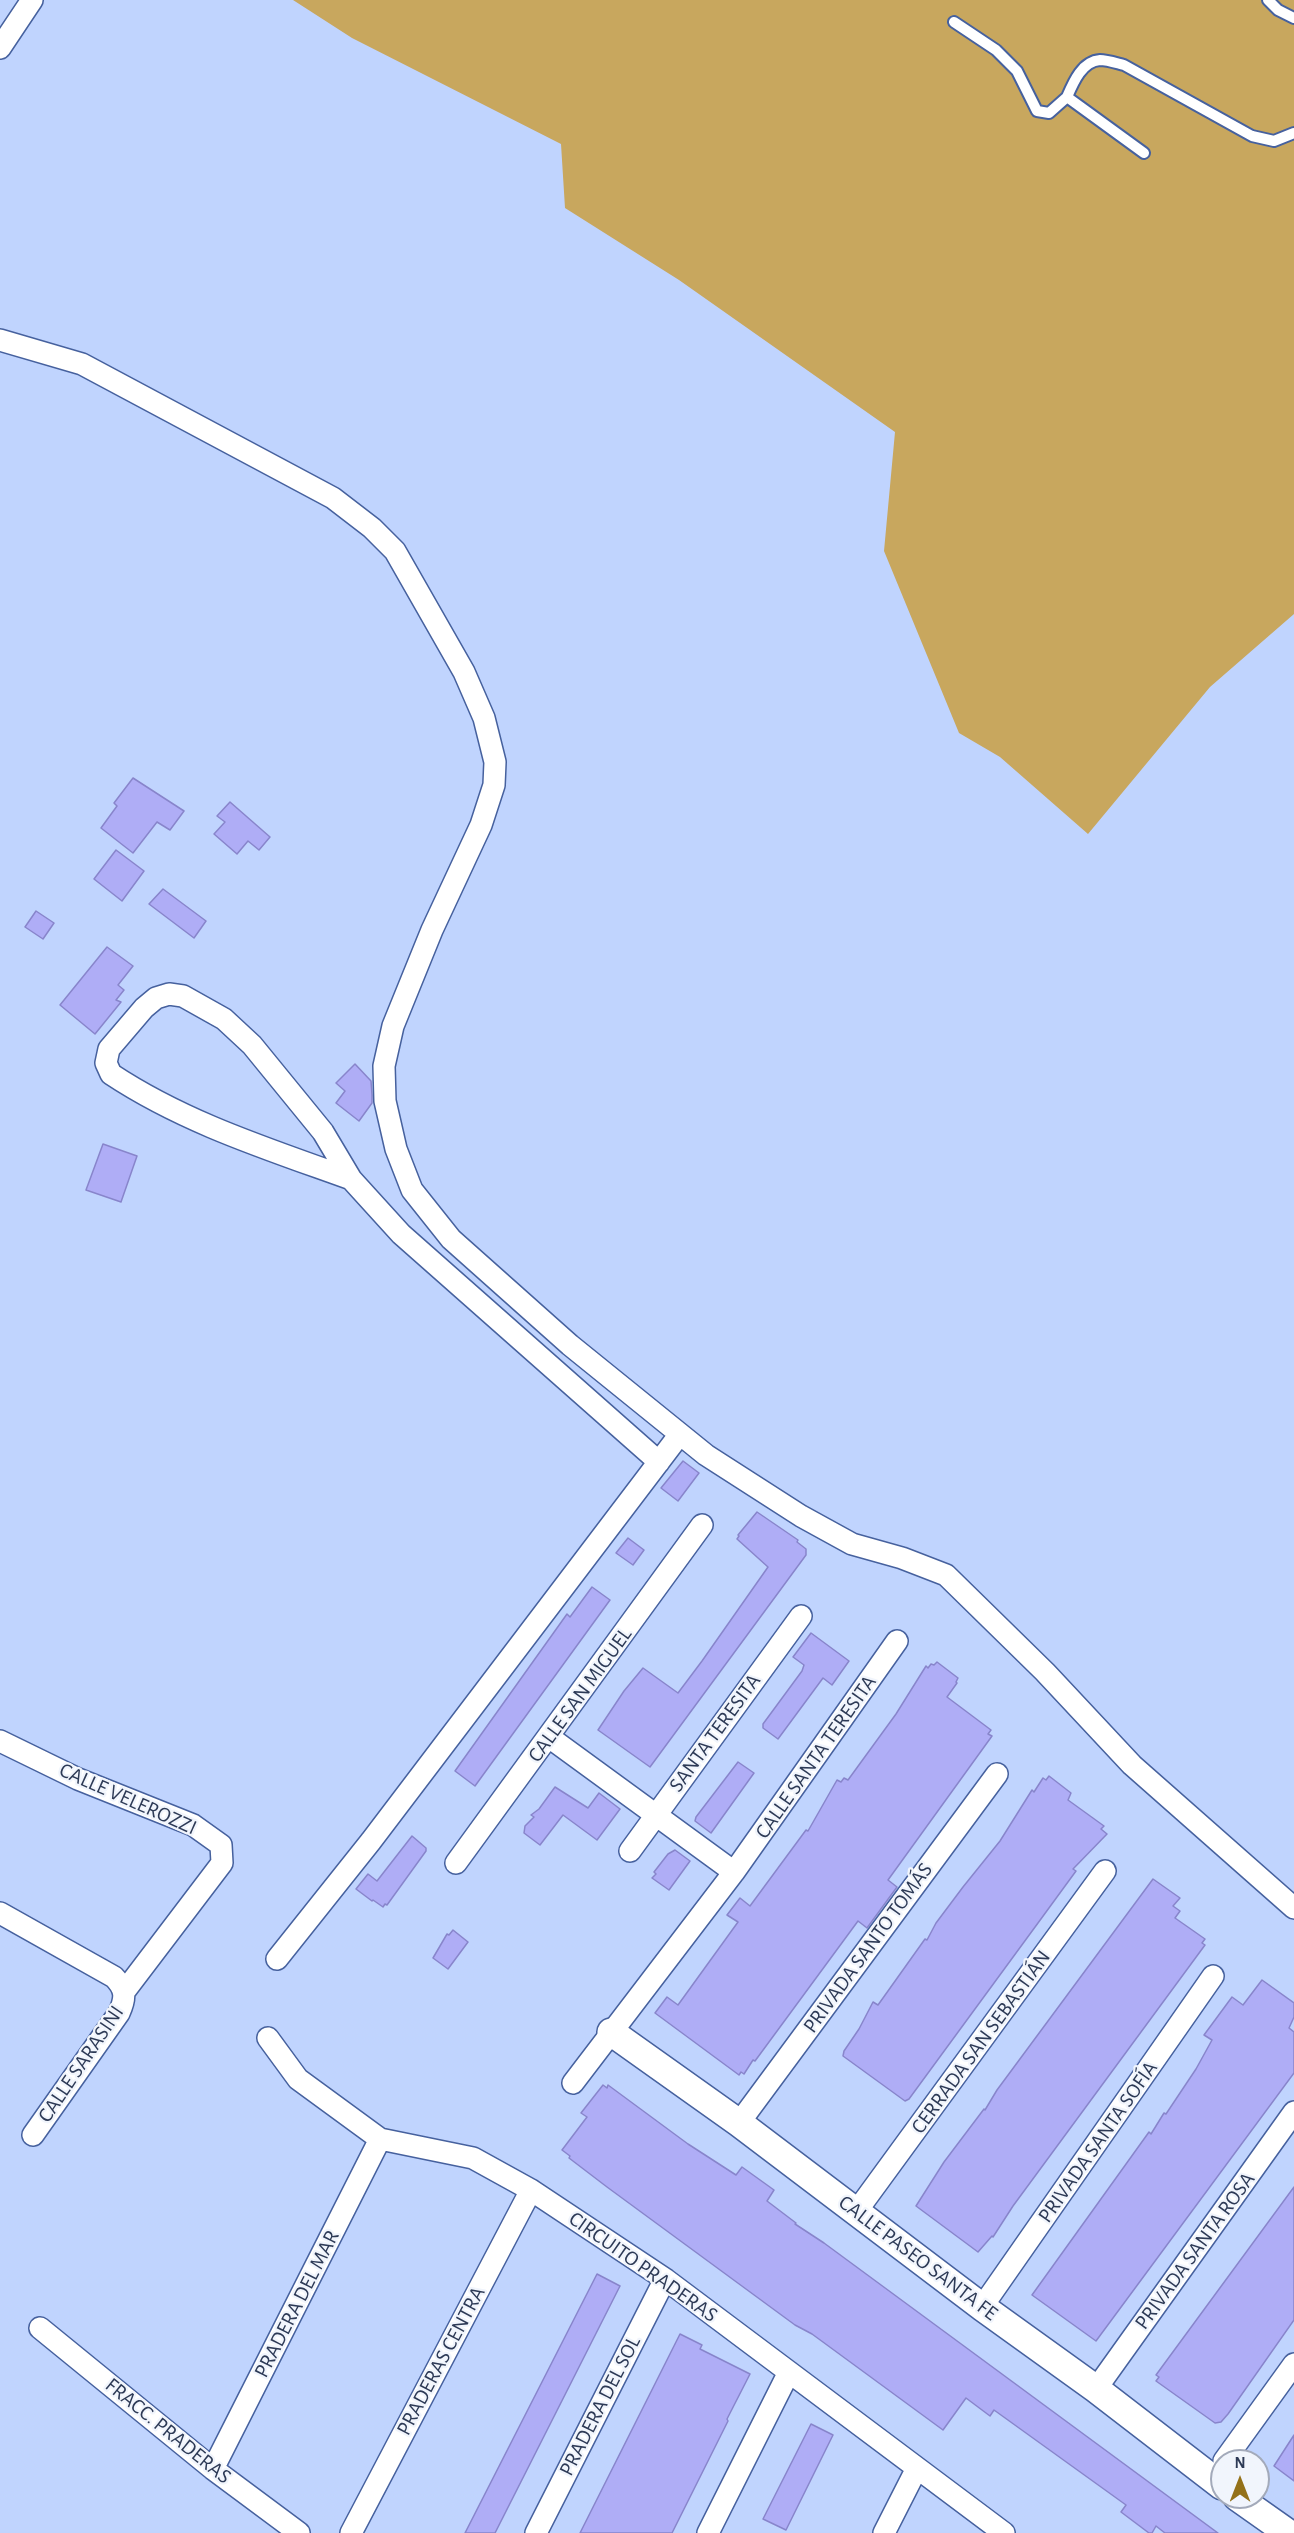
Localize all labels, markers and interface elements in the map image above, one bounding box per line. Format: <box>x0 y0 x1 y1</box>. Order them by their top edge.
street label: CALLE SAN MIGUEL <box>523 1623 637 1767</box>
street label: SANTA TERESITA <box>664 1669 766 1797</box>
street label: CALLE SANTA TERESITA <box>750 1670 882 1844</box>
street label: CALLE VELEROZZI <box>55 1757 201 1841</box>
street label: PRIVADA SANTO TOMÁS <box>798 1858 938 2038</box>
street label: CERRADA SAN SEBASTIÁN <box>906 1945 1056 2139</box>
street label: CALLE SARASINI <box>33 2001 129 2127</box>
street label: PRIVADA SANTA SOFÍA <box>1033 2056 1163 2228</box>
street label: PRIVADA SANTA ROSA <box>1130 2168 1260 2334</box>
street label: CALLE PASEO SANTA FE <box>833 2190 1003 2326</box>
street label: CIRCUITO PRADERAS <box>564 2206 722 2328</box>
street label: PRADERA DEL MAR <box>249 2226 345 2382</box>
street label: PRADERAS CENTRA <box>391 2282 491 2440</box>
street label: PRADERA DEL SOL <box>554 2332 646 2480</box>
street label: FRACC. PRADERAS <box>100 2372 236 2490</box>
north arrow <box>1210 2449 1270 2509</box>
text: N <box>1234 2455 1246 2471</box>

